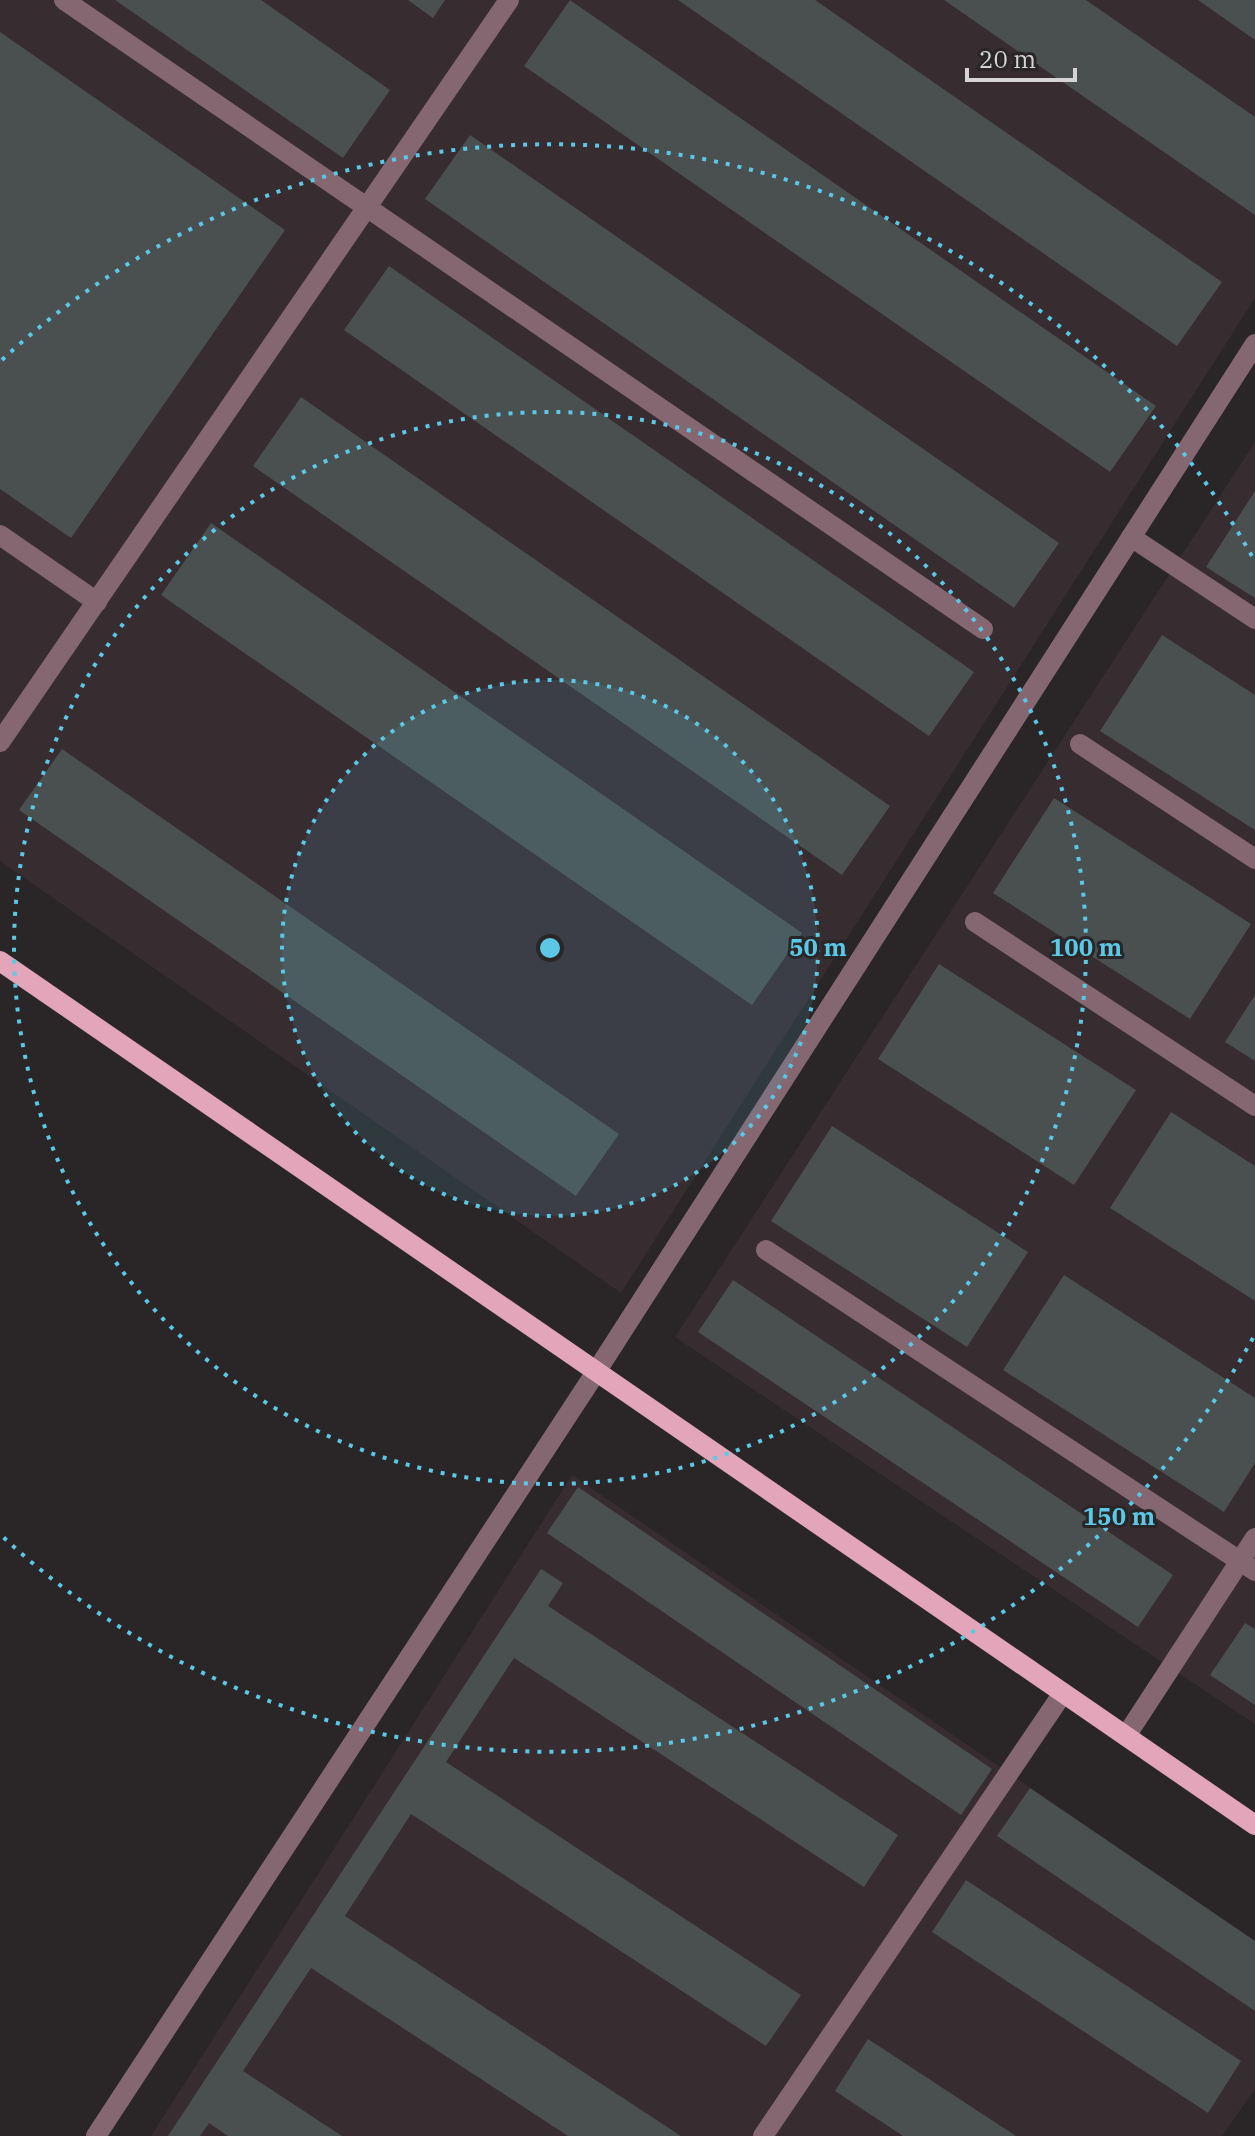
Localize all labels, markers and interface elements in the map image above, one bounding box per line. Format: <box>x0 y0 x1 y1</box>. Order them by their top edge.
scale bar <box>967 32 1075 82</box>
text: 20 m <box>979 43 1036 75</box>
text: 50 m <box>789 931 847 963</box>
text: 100 m <box>1050 931 1122 963</box>
centre of rings <box>536 934 564 962</box>
text: 150 m <box>1083 1500 1155 1532</box>

